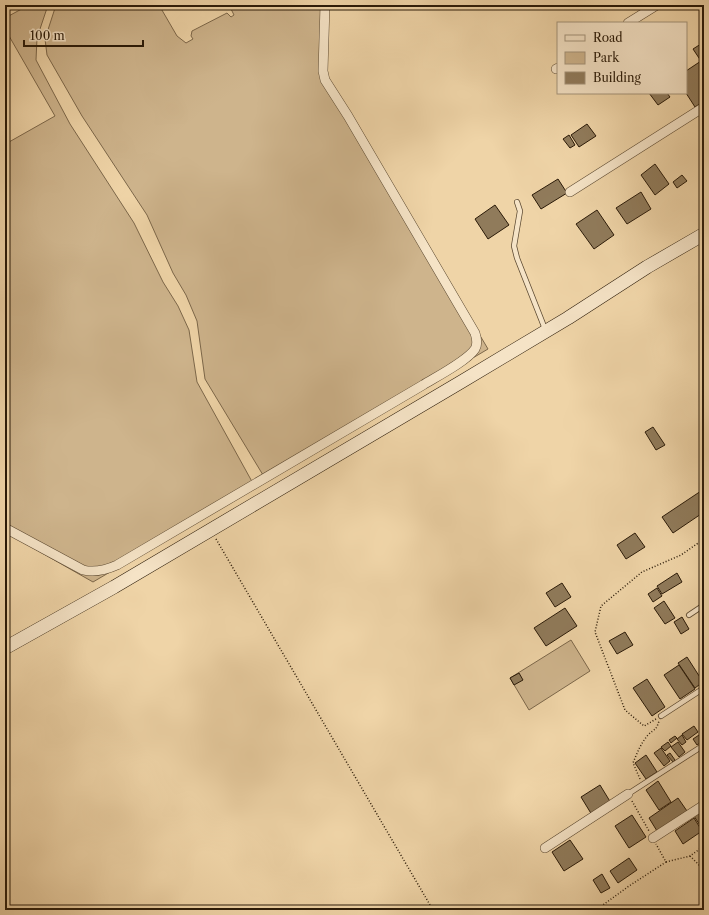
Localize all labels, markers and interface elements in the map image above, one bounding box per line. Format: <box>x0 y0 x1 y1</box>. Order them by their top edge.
scale bar <box>24 22 143 48</box>
legend <box>557 22 687 94</box>
text: 100 m <box>30 28 65 43</box>
text: Road <box>593 30 623 45</box>
text: Park <box>593 50 620 65</box>
text: Building <box>593 70 641 85</box>

